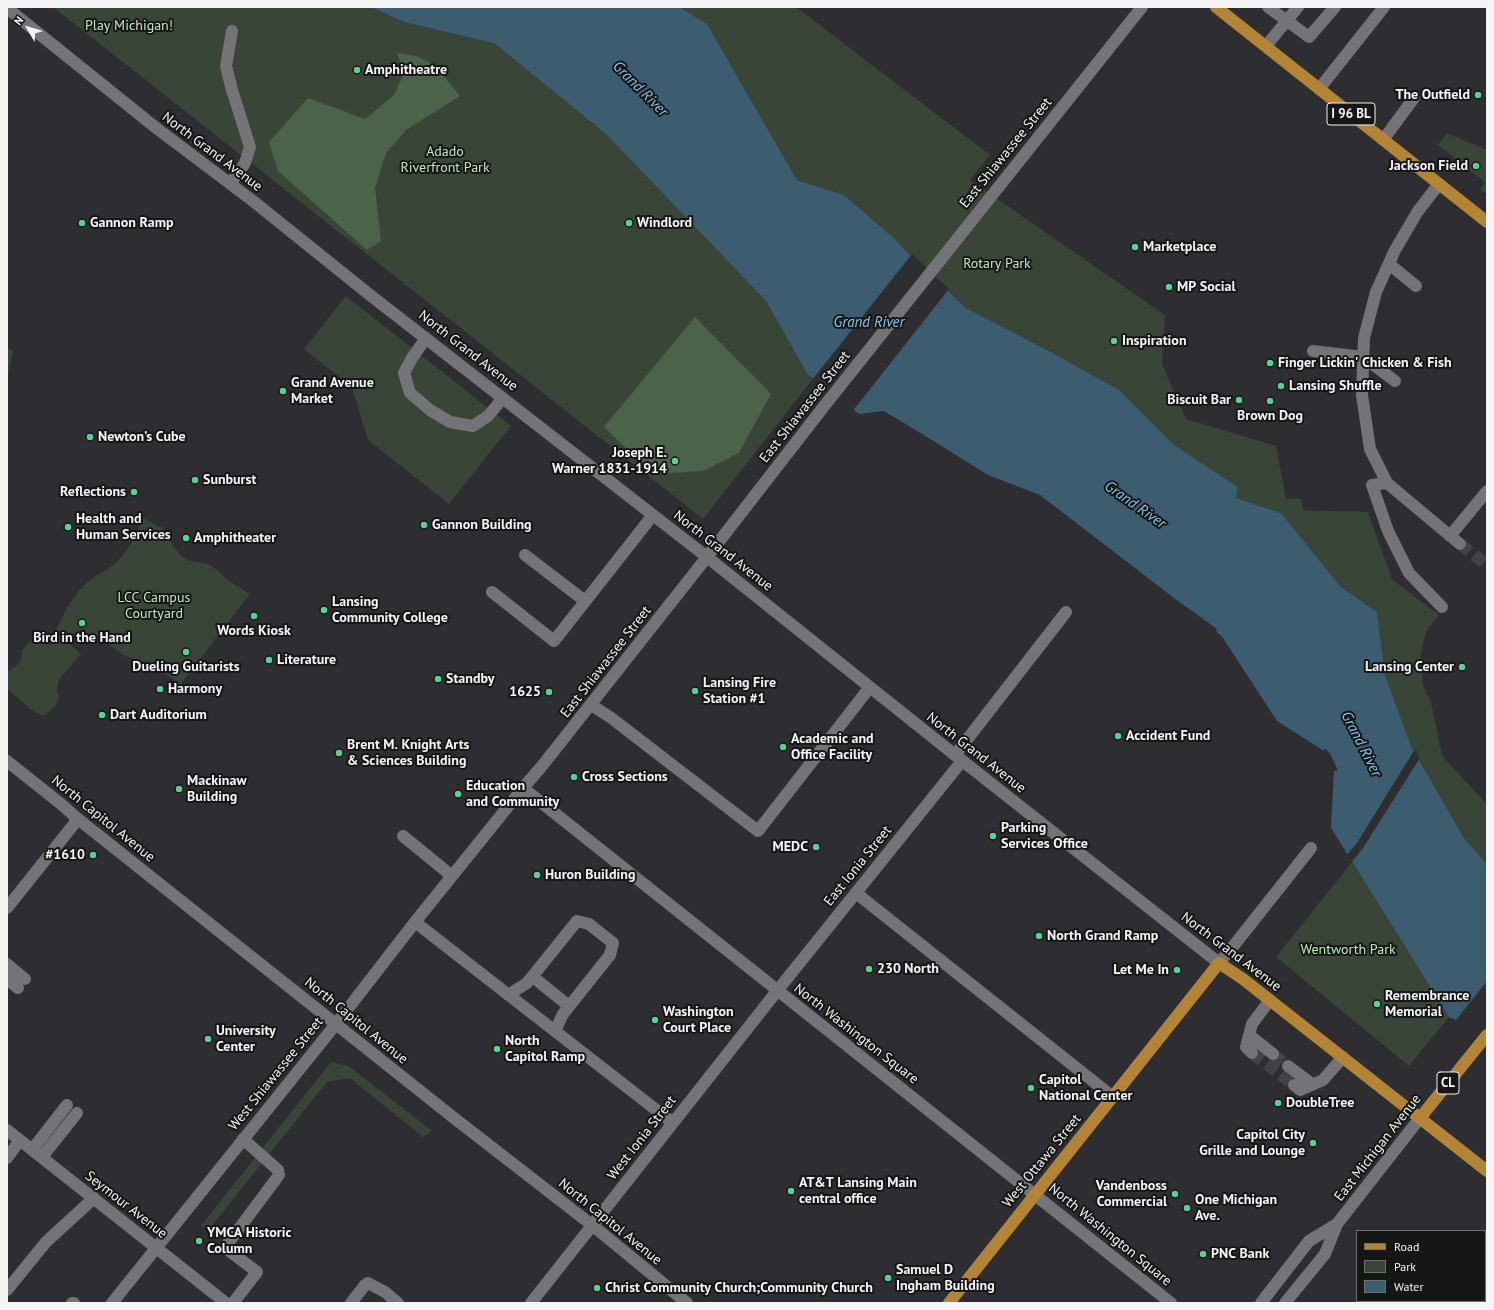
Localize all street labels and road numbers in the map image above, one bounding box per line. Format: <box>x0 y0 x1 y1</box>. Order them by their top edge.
street label: East Shiawassee Street <box>956 94 1056 212</box>
road number: I 96 BL <box>1327 103 1375 125</box>
street label: North Grand Avenue <box>159 109 265 195</box>
street label: North Grand Avenue <box>415 307 521 395</box>
street label: East Shiawassee Street <box>756 348 854 466</box>
street label: North Grand Avenue <box>670 507 776 595</box>
street label: East Shiawassee Street <box>557 603 655 721</box>
street label: North Grand Avenue <box>923 709 1029 797</box>
street label: North Capitol Avenue <box>48 772 158 866</box>
street label: East Ionia Street <box>821 823 895 909</box>
street label: North Grand Avenue <box>1178 909 1284 995</box>
street label: North Capitol Avenue <box>301 974 411 1068</box>
street label: North Washington Square <box>790 980 922 1088</box>
street label: West Shiawassee Street <box>225 1014 327 1134</box>
road number: CL <box>1437 1072 1459 1094</box>
street label: East Michigan Avenue <box>1331 1091 1425 1205</box>
street label: West Ionia Street <box>604 1093 680 1183</box>
street label: West Ottawa Street <box>999 1111 1085 1211</box>
street label: Seymour Avenue <box>82 1168 170 1242</box>
street label: North Capitol Avenue <box>555 1175 665 1269</box>
street label: North Washington Square <box>1045 1180 1175 1290</box>

